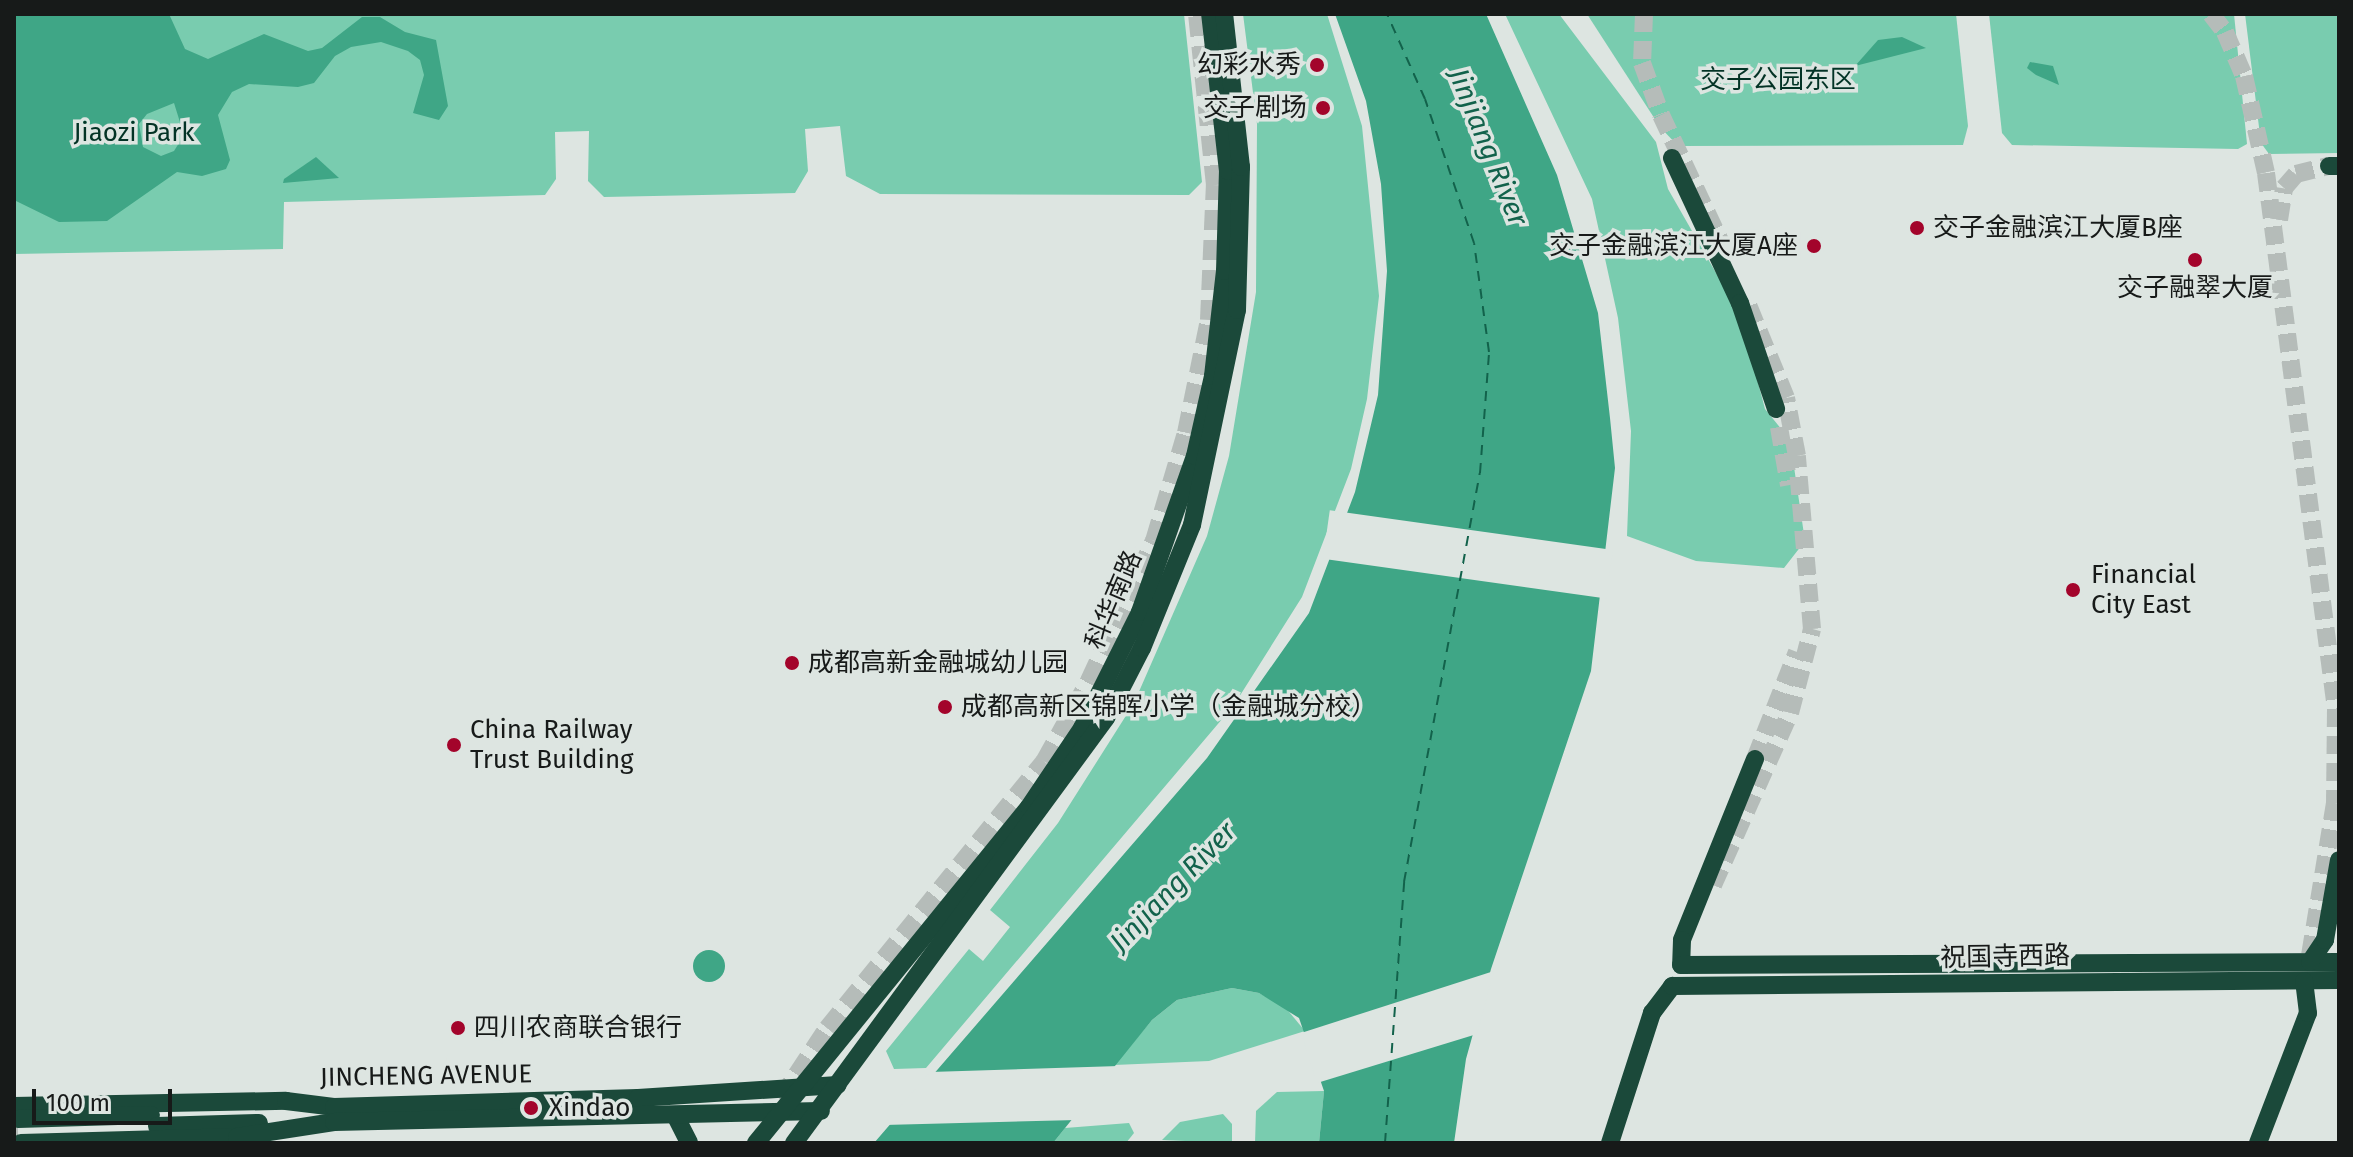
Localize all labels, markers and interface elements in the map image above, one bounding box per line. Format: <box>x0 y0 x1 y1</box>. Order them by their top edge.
place label: 幻彩水秀 <box>1197 49 1301 81</box>
marker: 幻彩水秀 <box>1308 56 1326 74</box>
water label: Jinjiang River <box>1441 63 1535 231</box>
park label: 交子公园东区 <box>1700 64 1856 96</box>
place label: 交子剧场 <box>1203 92 1307 124</box>
marker: 交子剧场 <box>1314 99 1332 117</box>
park label: Jiaozi Park <box>73 117 195 149</box>
place label: 交子金融滨江大厦B座 <box>1933 212 2183 244</box>
marker: 交子金融滨江大厦B座 <box>1908 219 1926 237</box>
place label: 交子金融滨江大厦A座 <box>1549 230 1798 262</box>
marker: 交子金融滨江大厦A座 <box>1805 237 1823 255</box>
marker: 交子融翠大厦 <box>2186 251 2204 269</box>
place label: 交子融翠大厦 <box>2117 272 2273 304</box>
street label: 科华南路 <box>1079 546 1149 654</box>
place label: Financial City East <box>2091 559 2196 620</box>
marker: Financial City East <box>2062 579 2084 601</box>
place label: 成都高新金融城幼儿园 <box>808 647 1068 679</box>
marker: 成都高新金融城幼儿园 <box>783 654 801 672</box>
place label: 成都高新区锦晖小学（金融城分校） <box>961 691 1377 723</box>
marker: 成都高新区锦晖小学（金融城分校） <box>936 698 954 716</box>
place label: China Railway Trust Building <box>470 714 634 776</box>
marker: China Railway Trust Building <box>445 736 463 754</box>
water label: Jinjiang River <box>1103 815 1243 959</box>
street label: 祝国寺西路 <box>1940 940 2070 974</box>
place label: 四川农商联合银行 <box>474 1012 682 1044</box>
marker: 四川农商联合银行 <box>449 1019 467 1037</box>
street label: JINCHENG AVENUE <box>320 1059 532 1093</box>
scale bar <box>36 1073 176 1123</box>
text: 100 m <box>46 1089 110 1117</box>
place label: Xindao <box>549 1092 630 1124</box>
marker: Xindao <box>520 1097 542 1119</box>

